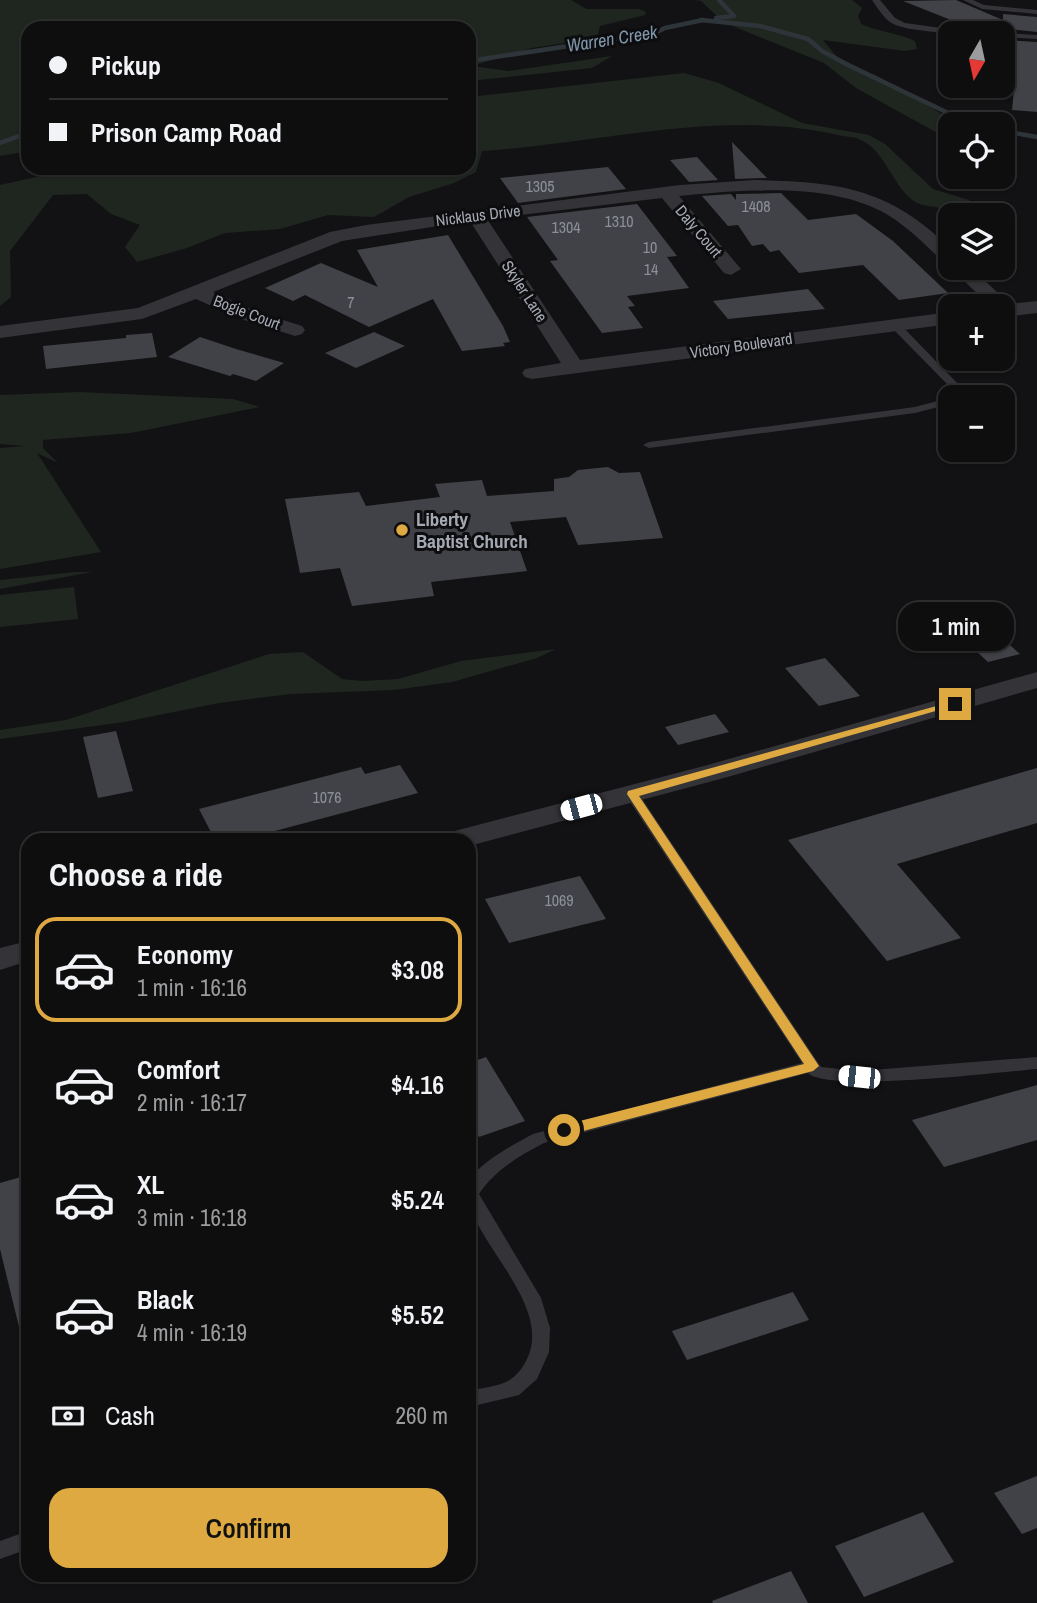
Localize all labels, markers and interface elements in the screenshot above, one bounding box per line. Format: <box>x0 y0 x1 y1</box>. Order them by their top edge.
water label: Warren Creek <box>565 19 660 58</box>
north arrow <box>938 21 1015 98</box>
map controls <box>938 21 1015 462</box>
text: Pickup <box>91 48 161 83</box>
button: locate <box>938 112 1015 189</box>
text: Prison Camp Road <box>91 115 282 150</box>
house number: 1305 <box>525 175 555 197</box>
house number: 1408 <box>741 195 771 217</box>
street label: Nicklaus Drive <box>434 199 522 231</box>
street label: Daly Court <box>671 200 728 262</box>
button: layers <box>938 203 1015 280</box>
house number: 1310 <box>604 210 634 232</box>
house number: 1304 <box>551 216 581 238</box>
house number: 10 <box>643 236 657 258</box>
street label: Skyler Lane <box>497 256 553 326</box>
house number: 14 <box>644 258 658 280</box>
street label: Bogie Court <box>210 289 284 335</box>
house number: 7 <box>347 291 355 313</box>
button: + <box>938 294 1015 371</box>
street label: Victory Boulevard <box>688 327 794 363</box>
button: − <box>938 385 1015 462</box>
place label: Liberty Baptist Church <box>416 506 528 554</box>
marker: Liberty Baptist Church <box>394 522 410 538</box>
callout: 1 min <box>897 602 1013 652</box>
text: 1 min <box>932 611 980 642</box>
route end <box>939 688 971 720</box>
house number: 1076 <box>312 786 342 808</box>
car <box>558 791 605 823</box>
text: Choose a ride <box>49 853 223 896</box>
house number: 1069 <box>544 889 574 911</box>
text: Economy <box>137 937 233 972</box>
icon: car <box>53 938 116 1001</box>
text: $3.08 <box>391 952 444 987</box>
text: 1 min · 16:16 <box>137 972 247 1003</box>
text: Comfort <box>137 1052 220 1087</box>
icon: car <box>53 1053 116 1116</box>
car <box>838 1064 881 1090</box>
text: $4.16 <box>391 1067 444 1102</box>
text: 2 min · 16:17 <box>137 1087 247 1118</box>
route start <box>548 1114 580 1146</box>
text: XL <box>137 1167 164 1202</box>
icon: car <box>53 1168 116 1231</box>
text: $5.24 <box>391 1182 444 1217</box>
text: 3 min · 16:18 <box>137 1202 247 1233</box>
text: Black <box>137 1282 194 1317</box>
icon: car <box>53 1283 116 1346</box>
text: $5.52 <box>391 1297 444 1332</box>
text: 4 min · 16:19 <box>137 1317 247 1348</box>
icon: cash <box>49 1397 87 1435</box>
text: Cash <box>105 1398 155 1433</box>
text: 260 m <box>396 1400 448 1431</box>
button: Confirm <box>49 1488 448 1568</box>

